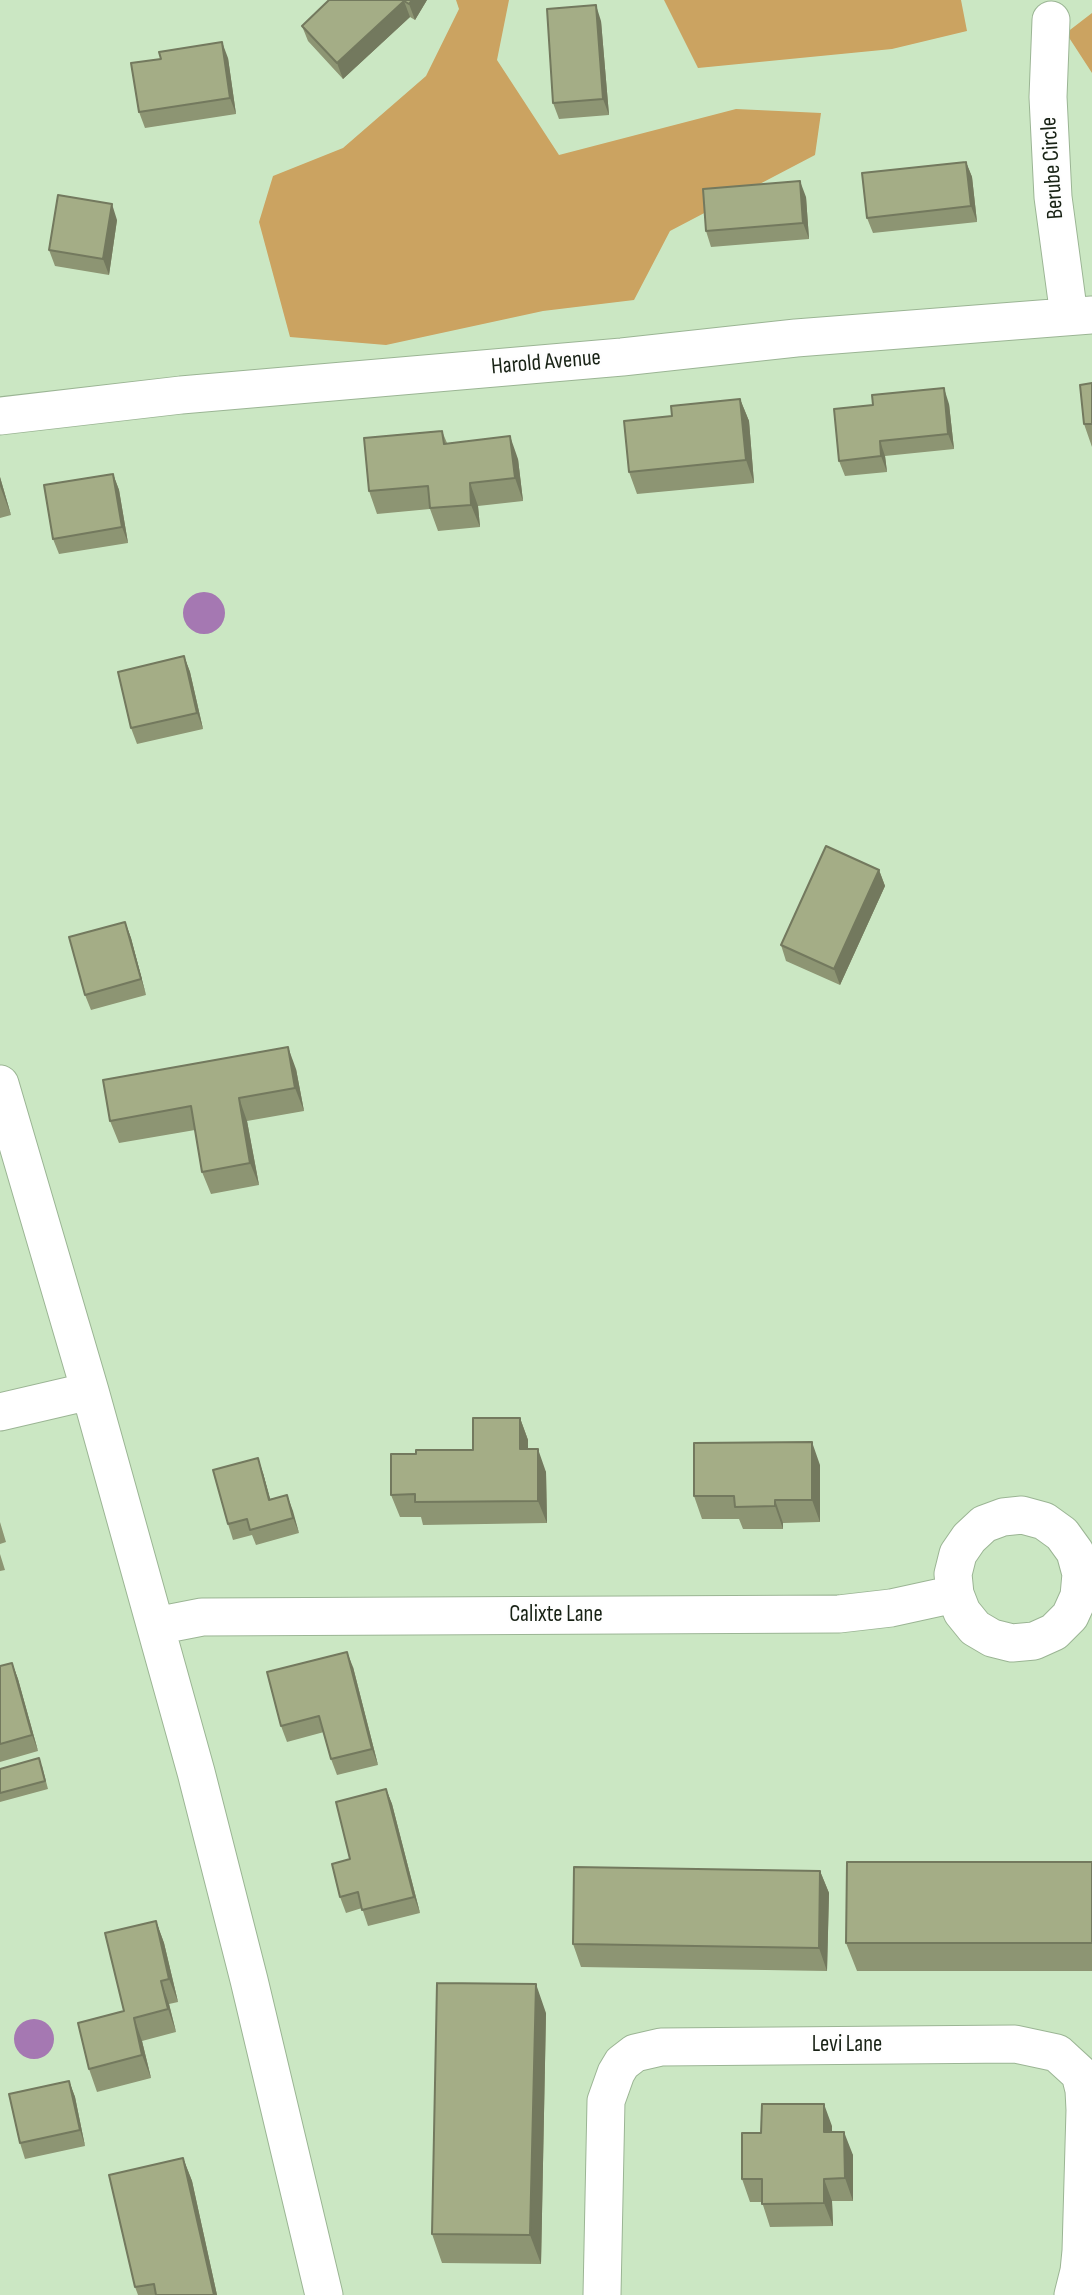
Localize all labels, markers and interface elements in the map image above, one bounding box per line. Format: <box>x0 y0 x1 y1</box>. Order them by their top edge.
street label: Berube Circle <box>1036 116 1070 220</box>
street label: Harold Avenue <box>490 344 602 382</box>
street label: Calixte Lane <box>509 1601 603 1629</box>
street label: Levi Lane <box>812 2031 882 2059</box>

